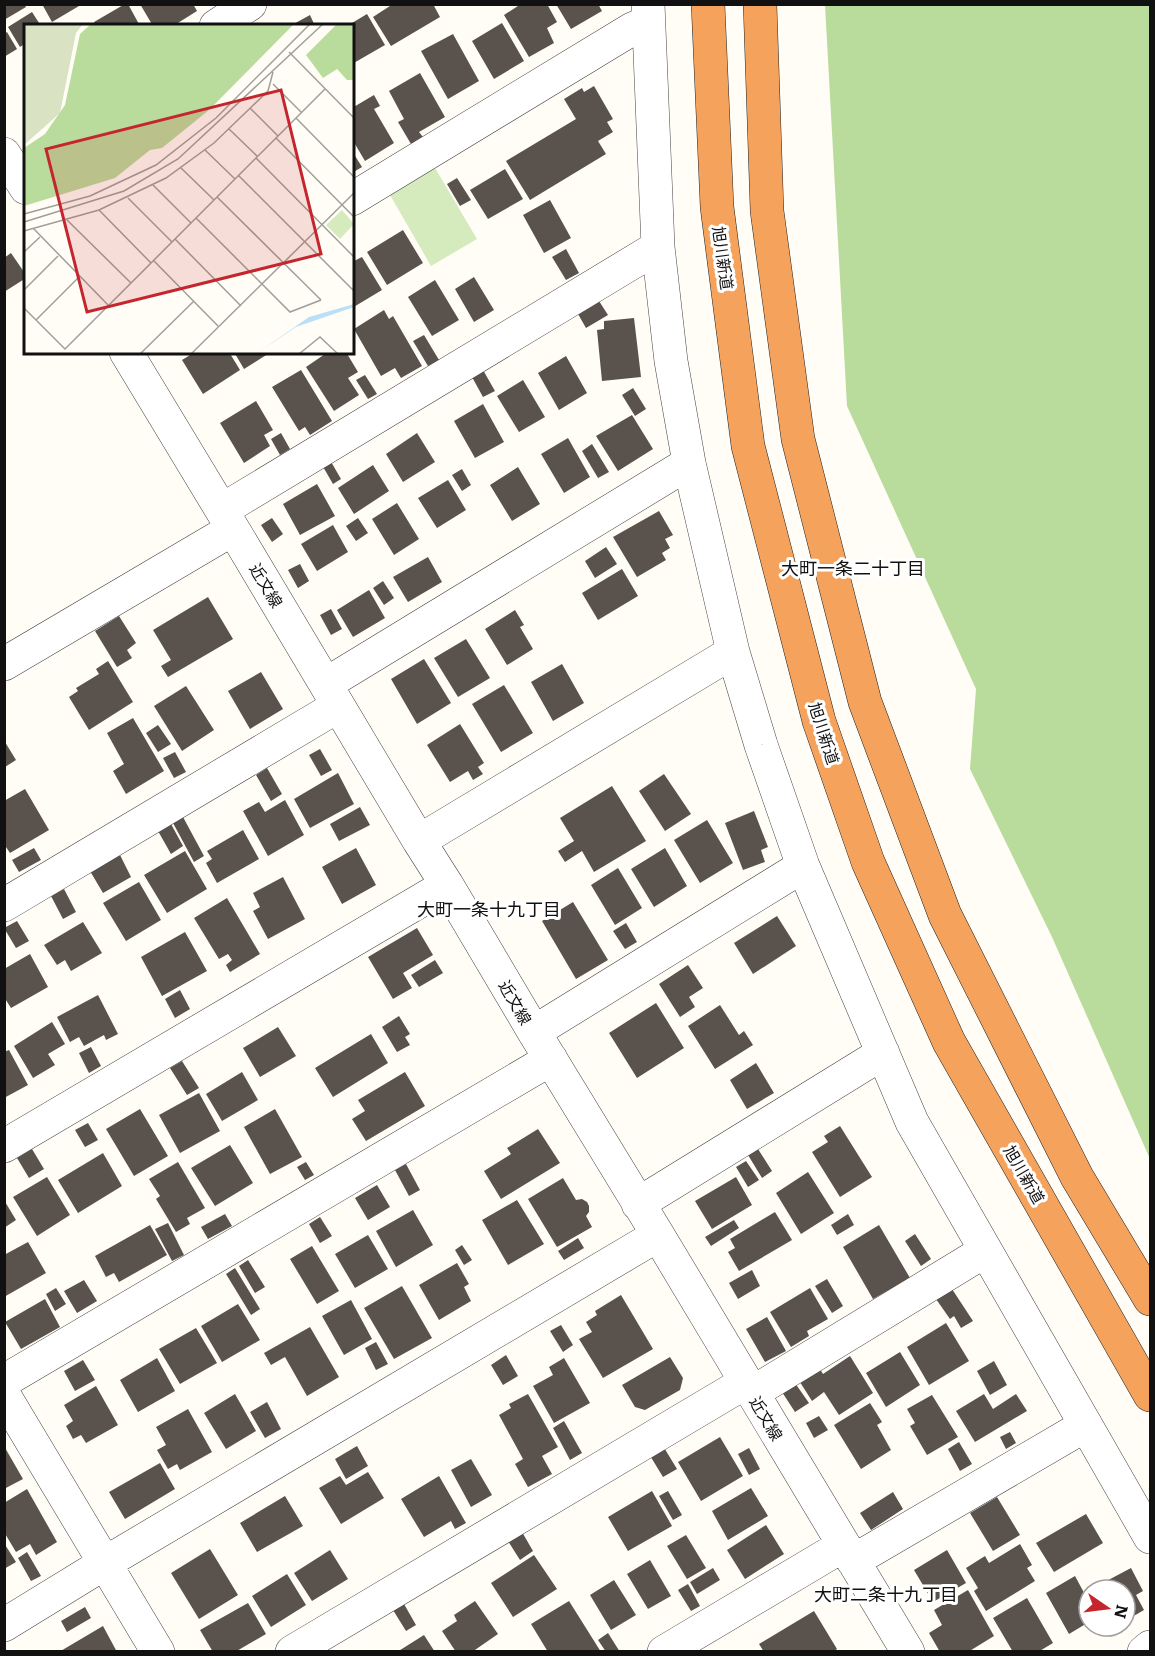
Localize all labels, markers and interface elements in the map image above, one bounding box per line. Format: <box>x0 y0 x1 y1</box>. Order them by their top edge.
inset map <box>24 24 354 354</box>
street label: 旭川新道 <box>708 225 740 291</box>
district label: 大町一条二十丁目 <box>781 554 925 581</box>
street label: 近文線 <box>244 558 290 612</box>
street label: 旭川新道 <box>804 699 846 767</box>
district label: 大町一条十九丁目 <box>417 895 561 922</box>
street label: 近文線 <box>494 975 538 1029</box>
street label: 旭川新道 <box>999 1140 1051 1208</box>
street label: 近文線 <box>744 1391 790 1445</box>
north arrow <box>1077 1578 1137 1638</box>
district label: 大町二条十九丁目 <box>814 1580 958 1607</box>
text: N <box>1109 1602 1136 1621</box>

